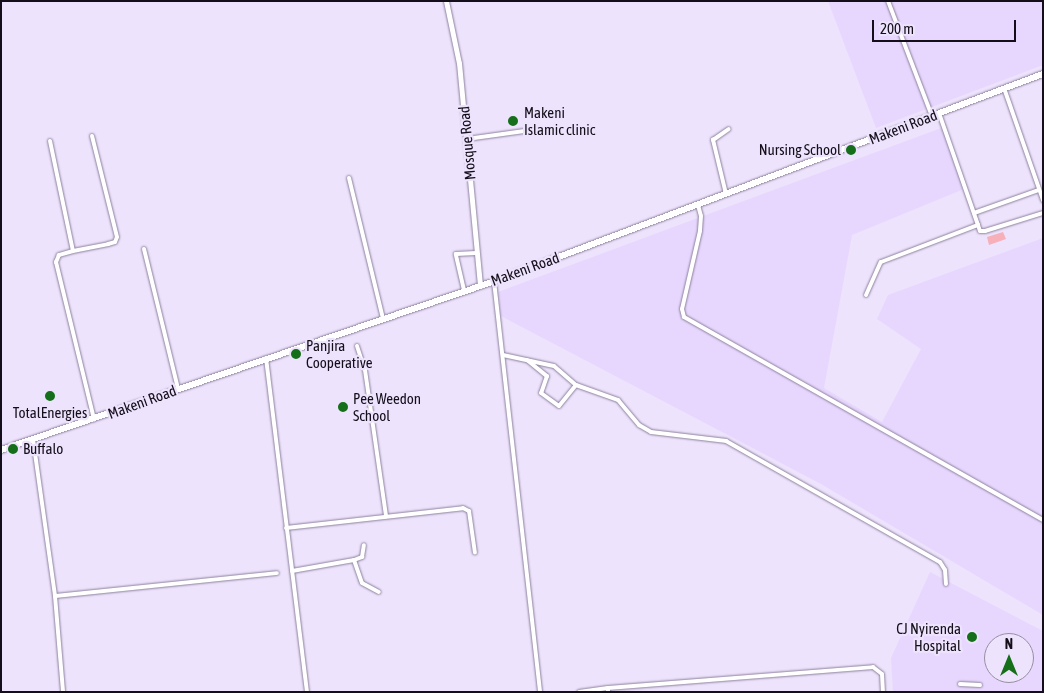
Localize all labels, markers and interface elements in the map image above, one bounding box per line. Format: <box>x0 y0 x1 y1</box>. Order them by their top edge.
scale bar <box>874 10 1018 42</box>
text: 200 m <box>880 20 914 37</box>
place label: Makeni Islamic clinic <box>524 103 595 138</box>
street label: Mosque Road <box>455 105 479 181</box>
street label: Makeni Road <box>866 106 940 148</box>
marker: Makeni Islamic clinic <box>506 114 520 128</box>
place label: Nursing School <box>759 141 841 159</box>
marker: Nursing School <box>845 144 857 156</box>
street label: Makeni Road <box>488 248 562 290</box>
place label: Panjira Cooperative <box>306 336 372 371</box>
marker: Panjira Cooperative <box>290 348 302 360</box>
street label: Makeni Road <box>105 381 179 423</box>
place label: Pee Weedon School <box>353 389 421 424</box>
marker: TotalEnergies <box>44 390 56 402</box>
marker: Pee Weedon School <box>337 401 349 413</box>
place label: TotalEnergies <box>13 404 87 422</box>
place label: Buffalo <box>23 440 63 458</box>
marker: Buffalo <box>7 443 19 455</box>
place label: CJ Nyirenda Hospital <box>896 619 961 654</box>
marker: CJ Nyirenda Hospital <box>965 630 979 644</box>
north arrow <box>984 633 1034 683</box>
text: N <box>1005 636 1013 652</box>

